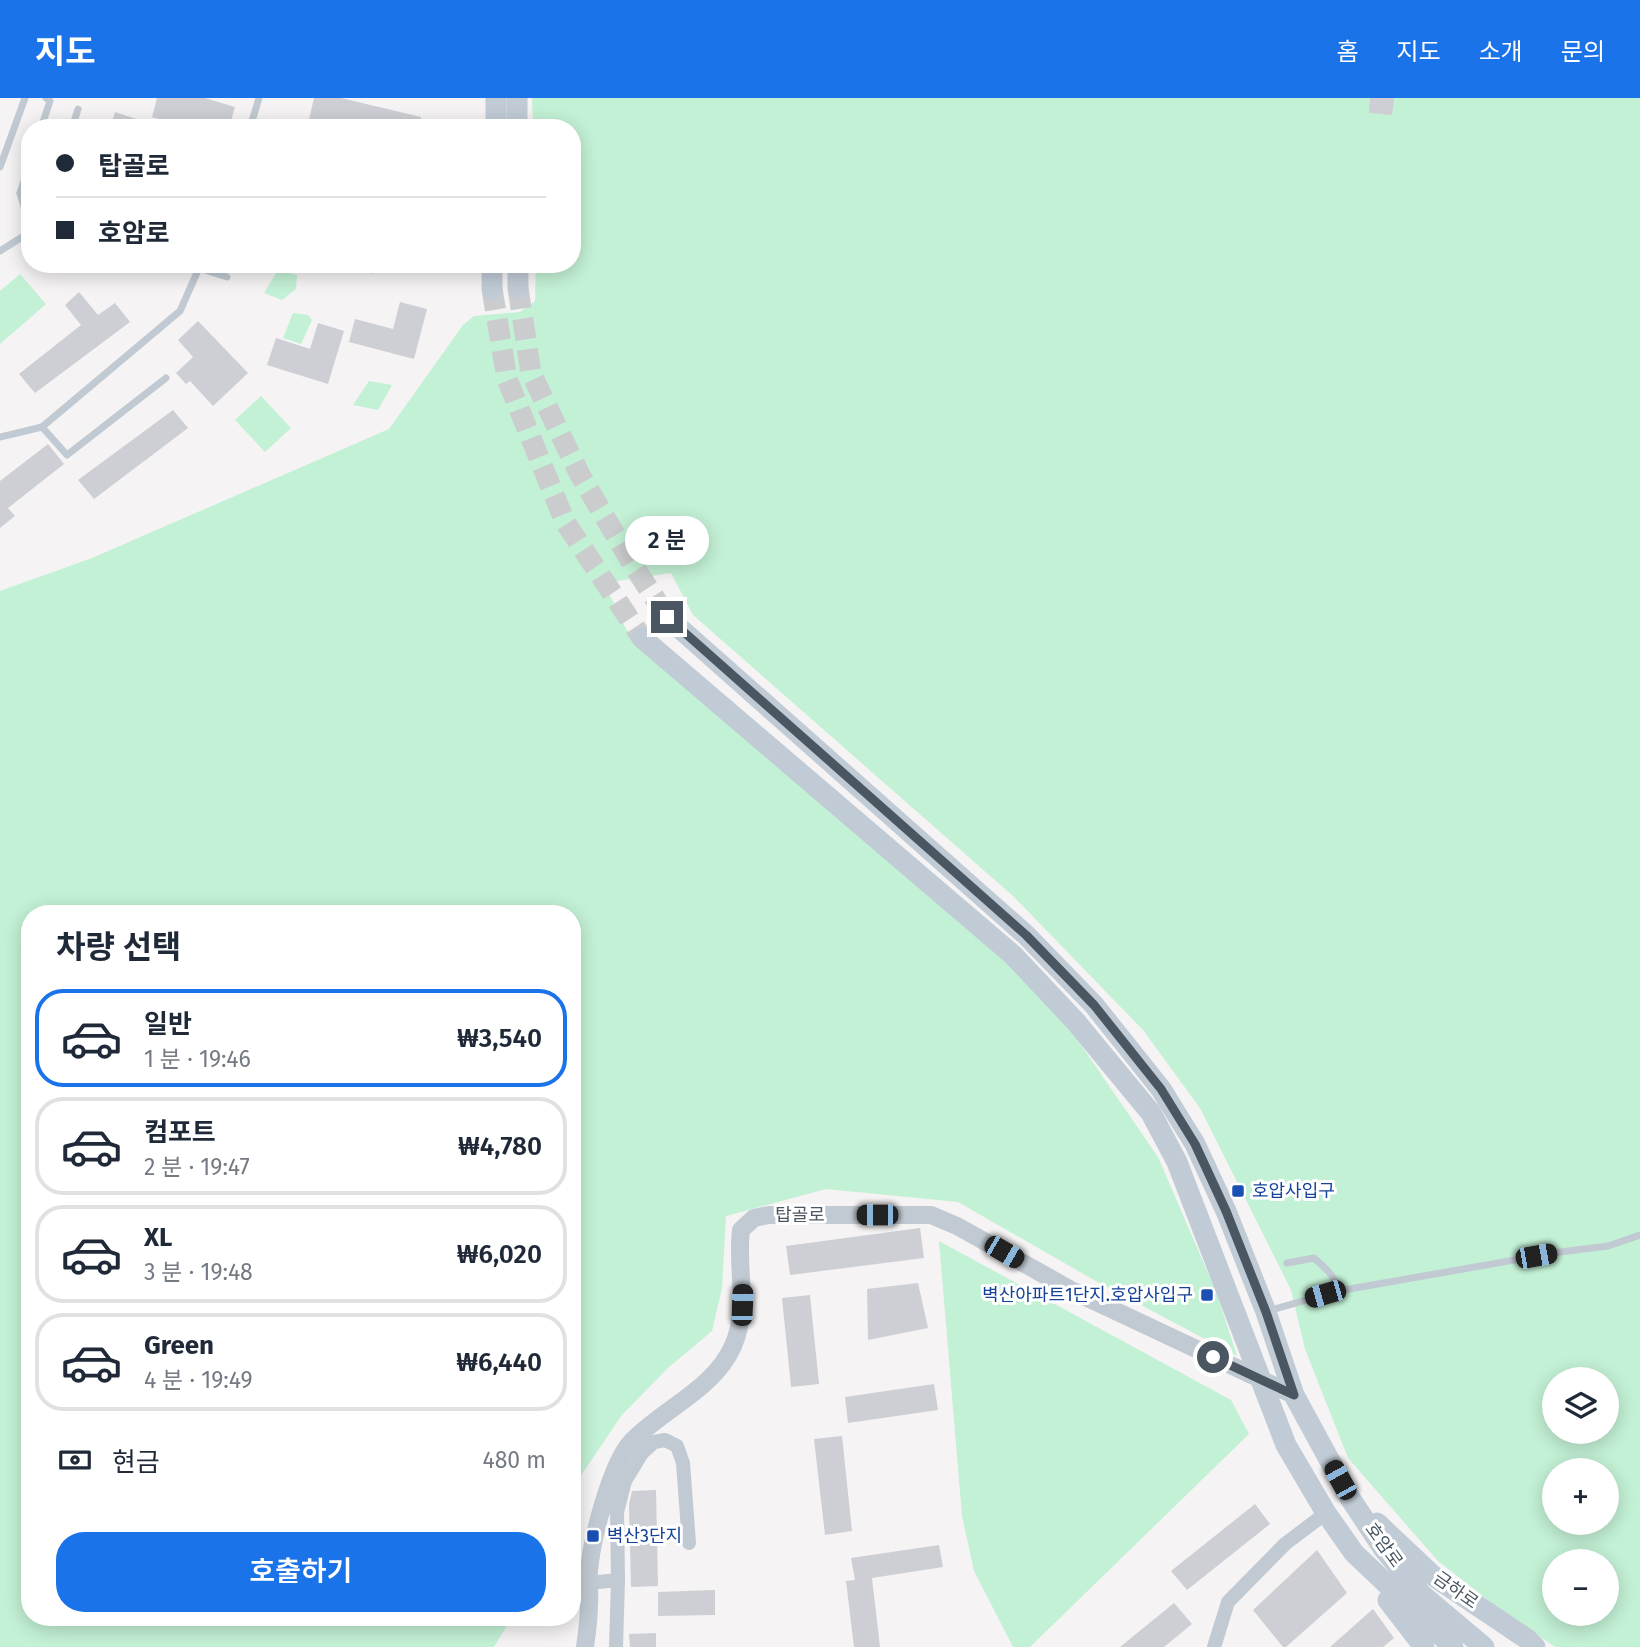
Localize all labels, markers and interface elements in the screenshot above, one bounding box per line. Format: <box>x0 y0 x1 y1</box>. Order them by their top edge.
text: 지도 <box>35 32 96 72</box>
text: 홈 <box>1336 38 1358 66</box>
text: 지도 <box>1396 38 1441 66</box>
text: 소개 <box>1479 38 1523 66</box>
text: 문의 <box>1561 38 1605 66</box>
text: 탑골로 <box>98 151 170 182</box>
text: 호암로 <box>98 218 170 249</box>
callout: 2 분 <box>625 516 709 564</box>
text: 2 분 <box>648 526 686 554</box>
route end <box>651 601 683 633</box>
text: 차량 선택 <box>56 928 181 966</box>
icon: car <box>60 1007 123 1070</box>
text: 일반 <box>144 1009 192 1040</box>
text: ₩3,540 <box>457 1023 542 1054</box>
text: 1 분 · 19:46 <box>144 1045 251 1073</box>
icon: car <box>60 1115 123 1178</box>
text: 컴포트 <box>144 1117 216 1148</box>
text: ₩4,780 <box>458 1131 542 1162</box>
text: 2 분 · 19:47 <box>144 1153 250 1181</box>
place label: 호압사입구 <box>1252 1180 1335 1202</box>
marker: 호압사입구 <box>1230 1183 1246 1199</box>
street label: 탑골로 <box>775 1204 825 1226</box>
car <box>857 1205 899 1226</box>
text: XL <box>144 1222 172 1253</box>
icon: car <box>60 1223 123 1286</box>
car <box>981 1232 1028 1272</box>
text: ₩6,020 <box>457 1239 542 1270</box>
car <box>1514 1242 1559 1270</box>
text: 3 분 · 19:48 <box>144 1258 253 1286</box>
car <box>1302 1278 1349 1310</box>
car <box>731 1284 754 1326</box>
place label: 벽산아파트1단지.호압사입구 <box>982 1284 1193 1306</box>
marker: 벽산아파트1단지.호압사입구 <box>1199 1287 1215 1303</box>
text: Green <box>144 1330 214 1361</box>
icon: car <box>60 1331 123 1394</box>
route start <box>1197 1341 1229 1373</box>
text: ₩6,440 <box>456 1347 542 1378</box>
text: 4 분 · 19:49 <box>144 1366 253 1394</box>
map controls <box>1542 1367 1619 1626</box>
button: layers <box>1542 1367 1619 1444</box>
icon: cash <box>56 1441 94 1479</box>
text: 480 m <box>482 1446 546 1474</box>
text: 현금 <box>112 1447 160 1478</box>
car <box>1321 1457 1360 1503</box>
button: + <box>1542 1458 1619 1535</box>
street label: 호암로 <box>1360 1518 1408 1572</box>
place label: 벽산3단지 <box>607 1525 682 1547</box>
marker: 벽산3단지 <box>585 1528 601 1544</box>
button: 호출하기 <box>56 1532 546 1612</box>
button: − <box>1542 1549 1619 1626</box>
street label: 금하로 <box>1429 1567 1483 1613</box>

